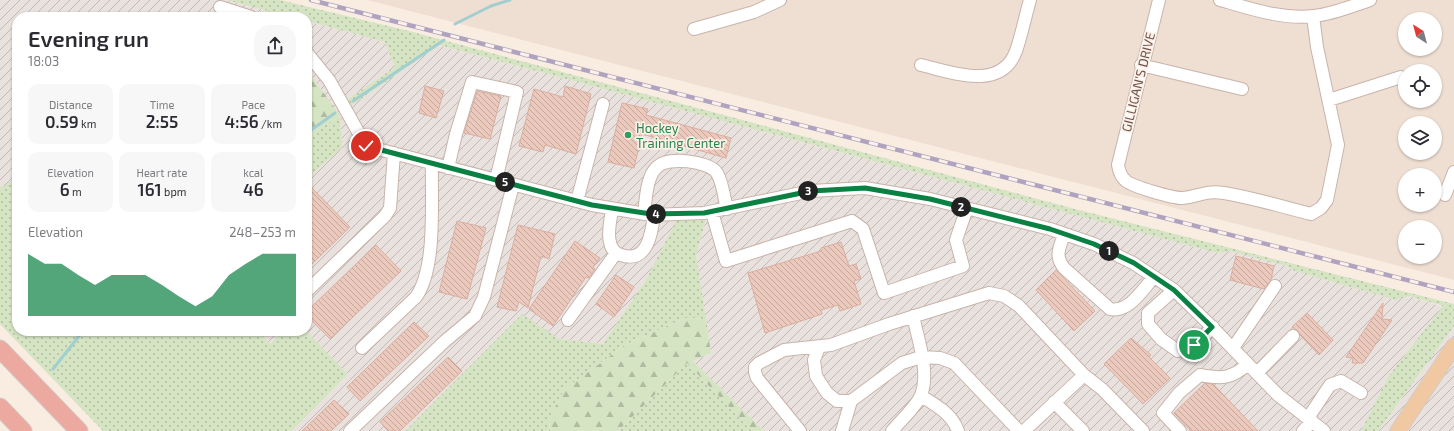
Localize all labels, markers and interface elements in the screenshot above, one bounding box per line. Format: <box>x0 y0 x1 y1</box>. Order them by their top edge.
north arrow <box>1398 12 1442 56</box>
map controls <box>1398 12 1442 264</box>
text: Evening run <box>28 25 149 51</box>
button: share <box>254 25 296 67</box>
street label: GILLIGAN'S DRIVE <box>1118 31 1158 133</box>
text: 18:03 <box>28 53 59 69</box>
button: locate <box>1398 64 1442 108</box>
text: Distance <box>49 98 92 111</box>
text: Time <box>150 98 174 111</box>
text: Pace <box>241 98 265 111</box>
text: 0.59 <box>45 111 79 131</box>
text: 2:55 <box>146 111 178 131</box>
text: 4:56 <box>225 111 259 131</box>
button: layers <box>1398 116 1442 160</box>
text: km <box>79 117 96 130</box>
text: /km <box>259 117 282 130</box>
place label: Hockey Training Center <box>636 120 726 151</box>
pin <box>349 129 383 163</box>
marker: Hockey Training Center <box>623 130 633 140</box>
icon: check <box>355 135 377 157</box>
text: Elevation <box>47 166 94 179</box>
text: Heart rate <box>137 166 187 179</box>
text: kcal <box>243 166 263 179</box>
button: + <box>1398 168 1442 212</box>
pin: 5 <box>495 172 515 192</box>
text: 5 <box>502 175 508 188</box>
text: 6 <box>60 179 70 199</box>
text: 161 <box>138 179 162 199</box>
text: 46 <box>243 179 264 199</box>
pin: 3 <box>798 181 818 201</box>
text: 3 <box>805 184 811 197</box>
text: m <box>70 185 82 198</box>
text: bpm <box>162 185 186 198</box>
pin: 2 <box>951 197 971 217</box>
text: 2 <box>958 200 964 213</box>
pin: 4 <box>646 204 666 224</box>
text: 4 <box>652 207 660 220</box>
button: − <box>1398 220 1442 264</box>
text: Elevation <box>28 224 83 240</box>
text: 248–253 m <box>229 224 296 240</box>
pin: 1 <box>1099 241 1119 261</box>
text: 1 <box>1107 244 1111 257</box>
pin <box>1177 328 1211 362</box>
icon: arrive <box>1183 334 1205 356</box>

